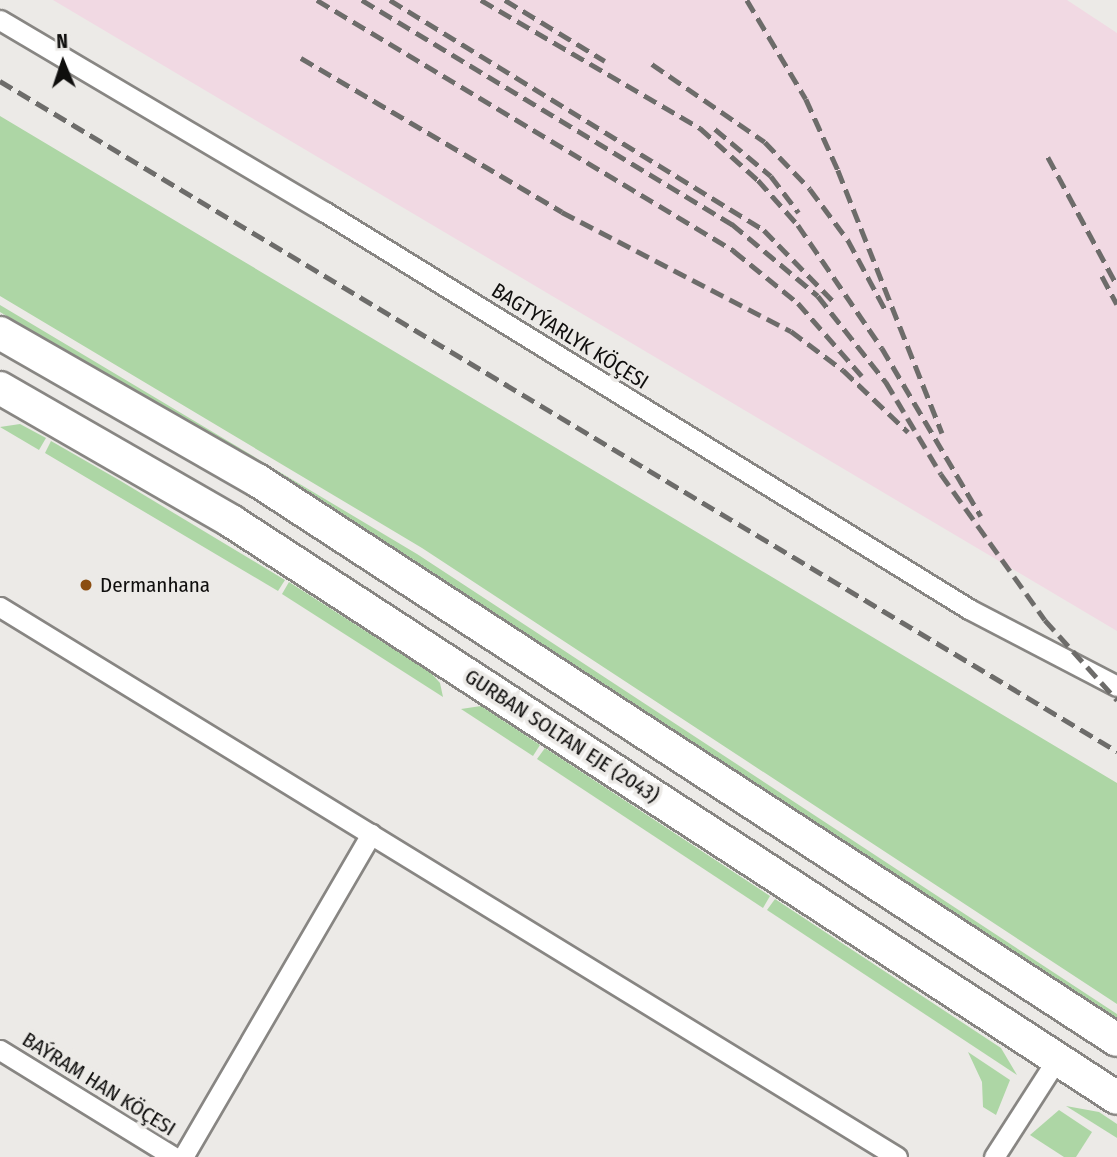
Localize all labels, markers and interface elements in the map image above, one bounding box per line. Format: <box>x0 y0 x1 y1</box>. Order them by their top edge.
north arrow <box>28 28 98 98</box>
text: N <box>56 30 68 53</box>
street label: BAGTYÝARLYK KÖÇESI <box>487 278 653 394</box>
place label: Dermanhana <box>100 572 210 598</box>
marker: Dermanhana <box>78 577 94 593</box>
street label: GURBAN SOLTAN EJE (2043) <box>460 664 664 808</box>
street label: BAÝRAM HAN KÖÇESI <box>18 1027 180 1141</box>

